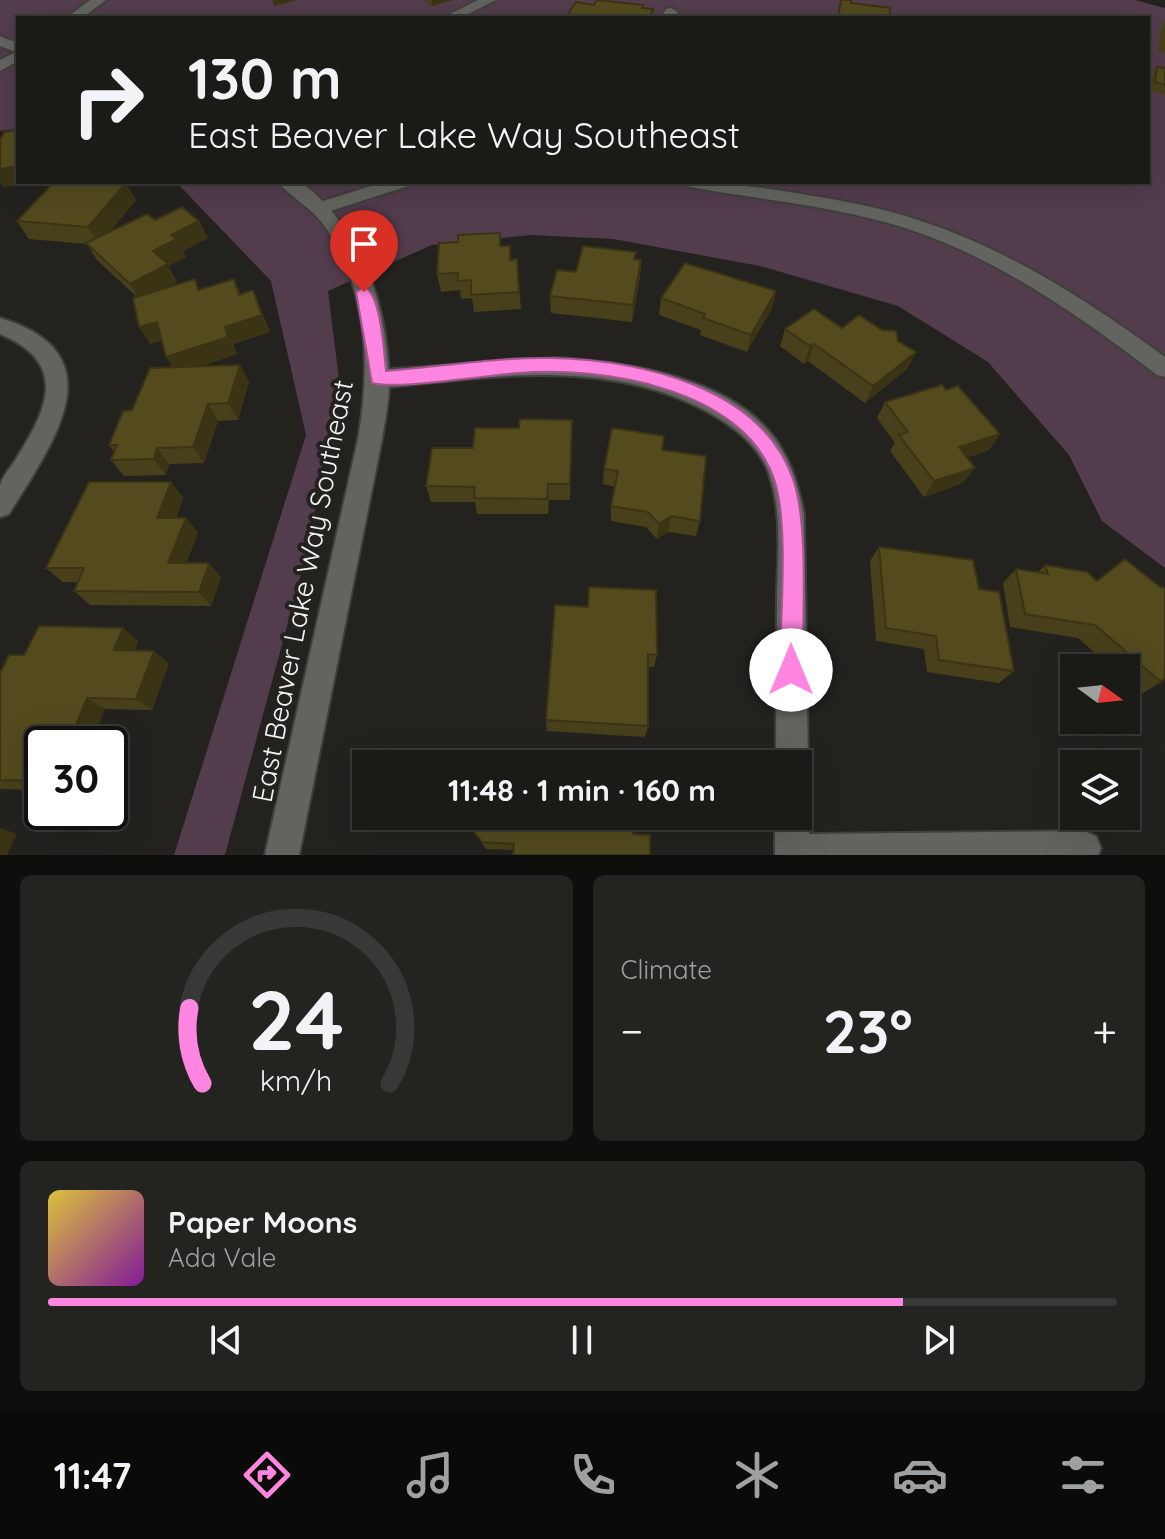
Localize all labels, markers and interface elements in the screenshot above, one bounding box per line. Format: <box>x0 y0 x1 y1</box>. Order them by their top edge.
text: 130 m <box>188 43 342 113</box>
icon: right <box>56 48 160 152</box>
text: East Beaver Lake Way Southeast <box>188 112 740 157</box>
pin <box>330 210 398 292</box>
icon: arrive <box>342 222 386 266</box>
street label: East Beaver Lake Way Southeast <box>244 377 360 805</box>
position arrow <box>749 628 833 712</box>
north arrow <box>1060 654 1140 734</box>
map controls <box>1060 654 1140 830</box>
speed limit sign: 30 <box>24 726 128 830</box>
button: layers <box>1060 750 1140 830</box>
text: 11:48 · 1 min · 160 m <box>448 771 716 809</box>
text: Climate <box>621 953 712 986</box>
text: 24 <box>248 967 344 1071</box>
text: 23° <box>823 993 913 1068</box>
text: − <box>621 1003 643 1058</box>
text: + <box>1092 1003 1117 1058</box>
text: km/h <box>260 1062 333 1098</box>
text: Paper Moons <box>168 1203 357 1241</box>
text: Ada Vale <box>168 1241 277 1274</box>
icon: previous <box>204 1318 248 1362</box>
icon: pause <box>560 1318 604 1362</box>
icon: next <box>917 1318 961 1362</box>
icon: directions <box>239 1447 295 1503</box>
icon: music <box>402 1447 458 1503</box>
icon: phone <box>565 1447 621 1503</box>
icon: climate <box>729 1447 785 1503</box>
icon: car <box>892 1447 948 1503</box>
icon: filters <box>1055 1447 1111 1503</box>
text: 11:47 <box>54 1453 131 1498</box>

